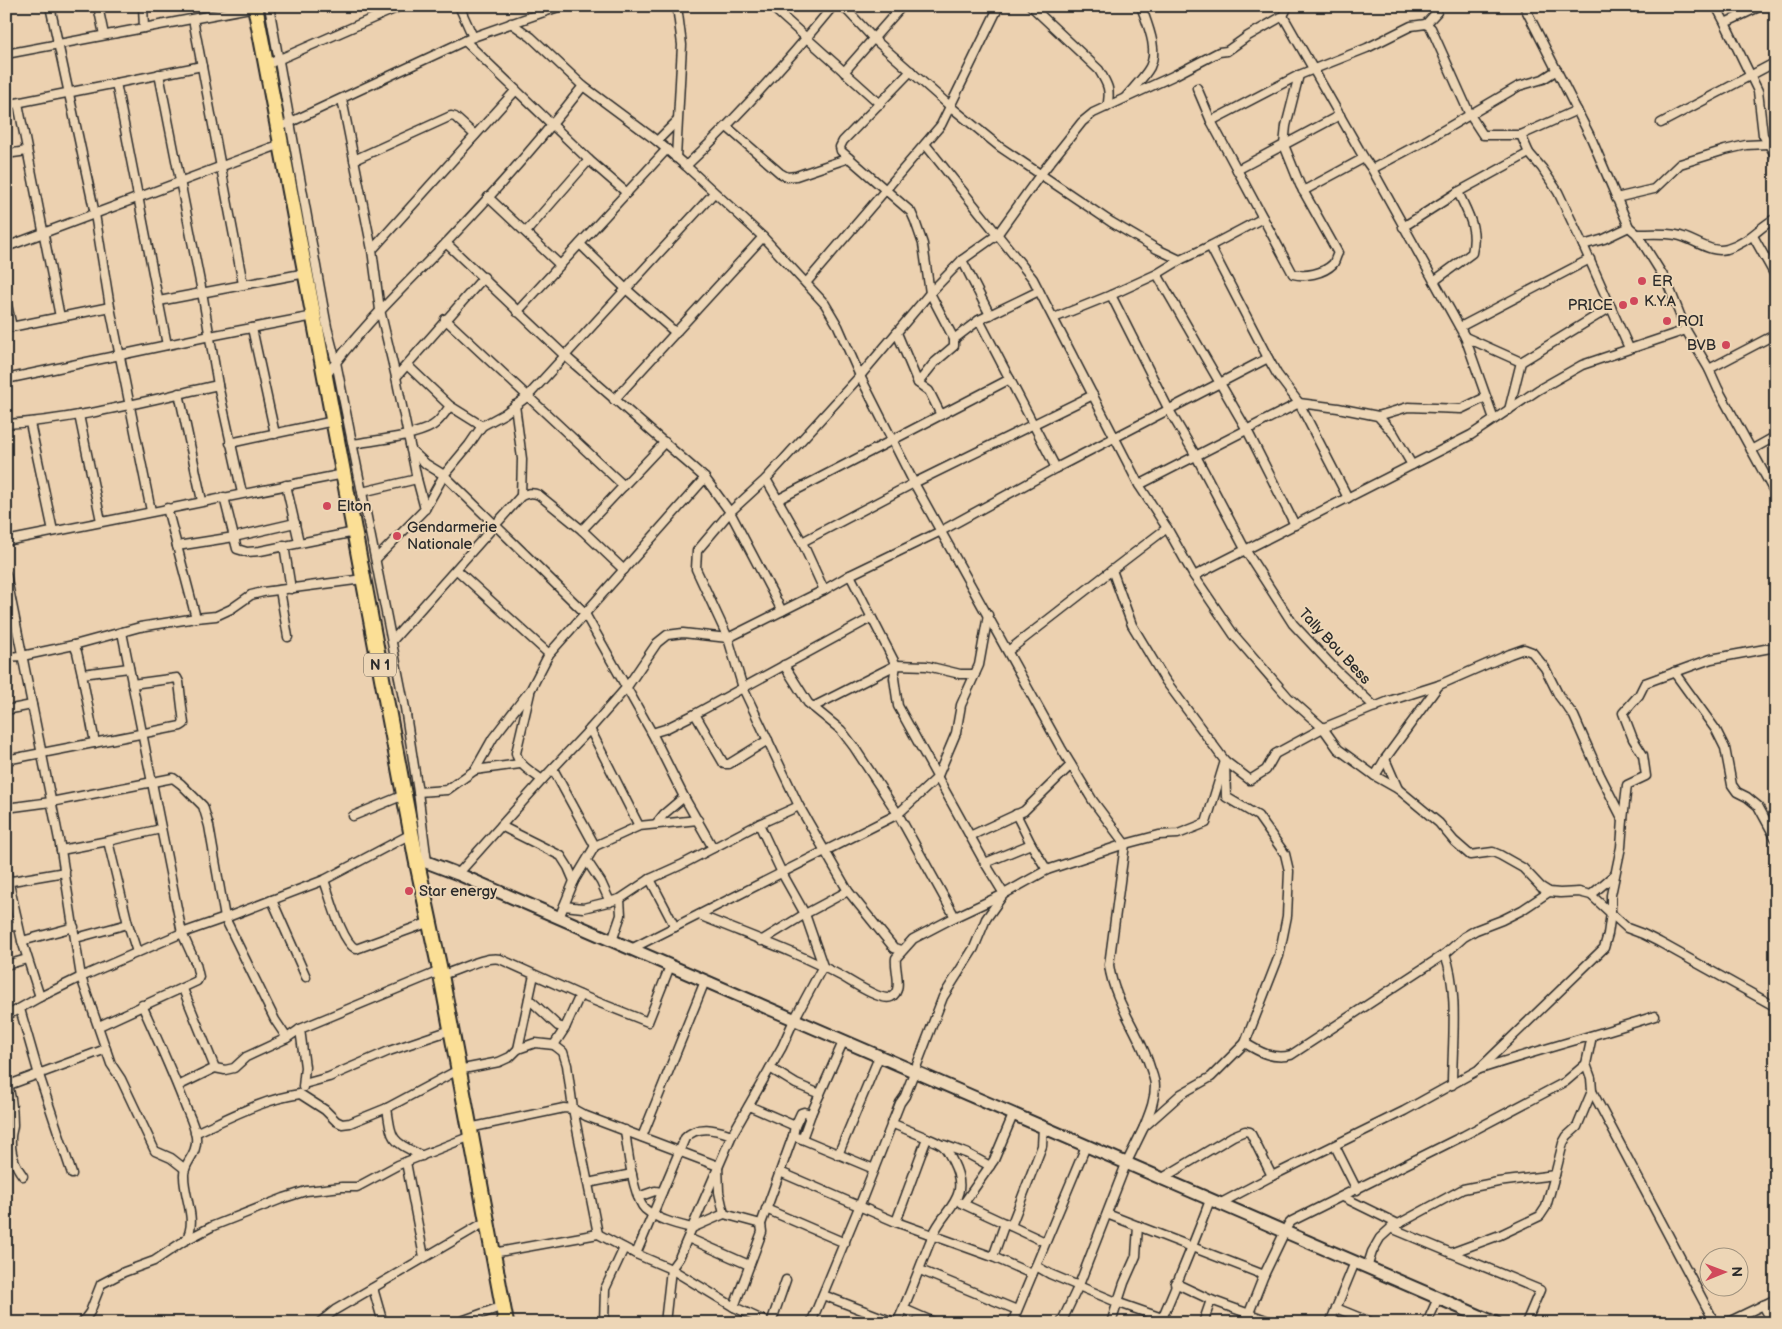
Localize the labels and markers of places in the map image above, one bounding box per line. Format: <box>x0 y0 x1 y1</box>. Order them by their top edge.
place label: ER <box>1652 272 1673 291</box>
marker: ER <box>1636 275 1648 287</box>
place label: K.Y.A <box>1644 292 1677 311</box>
marker: K.Y.A <box>1628 295 1640 307</box>
place label: PRICE <box>1568 296 1613 315</box>
marker: PRICE <box>1617 299 1629 311</box>
place label: ROI <box>1677 312 1704 331</box>
marker: ROI <box>1661 315 1673 327</box>
place label: BVB <box>1687 336 1716 355</box>
marker: BVB <box>1720 339 1732 351</box>
place label: Elton <box>337 497 371 516</box>
marker: Elton <box>321 500 333 512</box>
place label: Gendarmerie Nationale <box>407 518 497 554</box>
marker: Gendarmerie Nationale <box>391 530 403 542</box>
place label: Star energy <box>419 882 497 901</box>
marker: Star energy <box>403 885 415 897</box>

